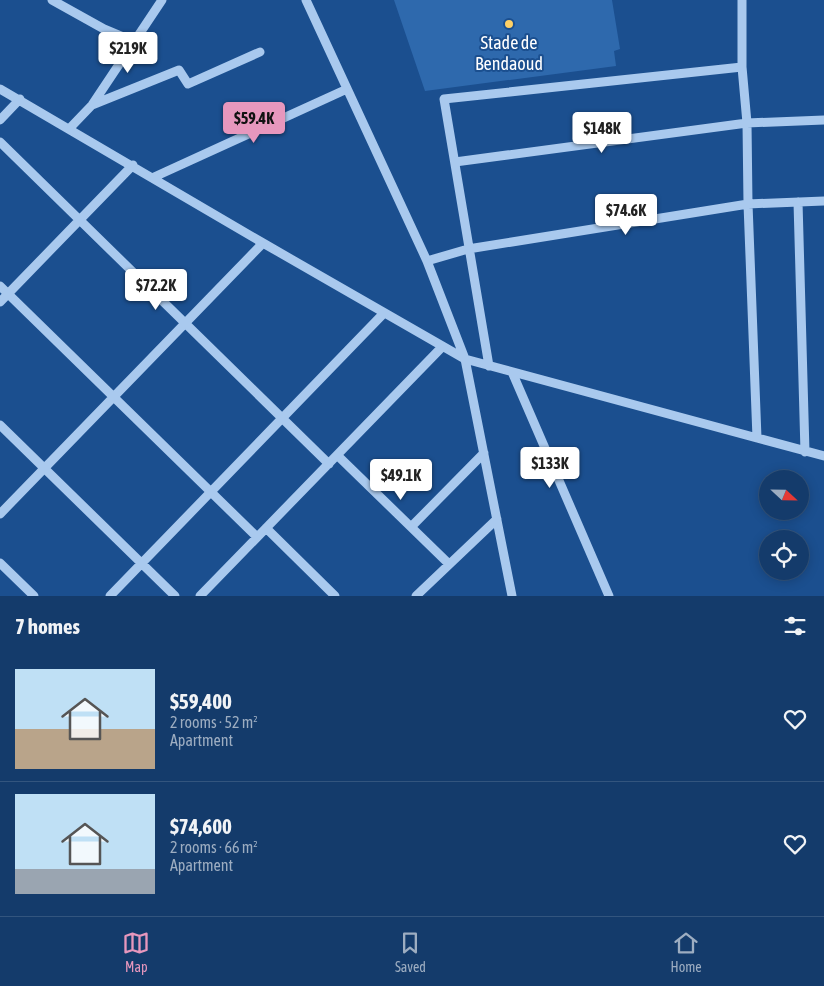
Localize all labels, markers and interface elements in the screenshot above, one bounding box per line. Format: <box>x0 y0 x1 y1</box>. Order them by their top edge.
marker: Stade de Bendaoud <box>503 18 515 30</box>
pin: $219K <box>93 32 163 74</box>
place label: Stade de Bendaoud <box>475 32 543 74</box>
text: $219K <box>109 39 147 57</box>
pin: $59.4K <box>213 102 295 144</box>
text: $59.4K <box>234 109 274 127</box>
pin: $148K <box>567 112 637 154</box>
text: $148K <box>583 119 621 137</box>
pin: $74.6K <box>585 194 667 236</box>
text: $74.6K <box>606 201 646 219</box>
pin: $72.2K <box>115 268 197 311</box>
text: $72.2K <box>136 276 176 294</box>
pin: $133K <box>515 446 585 489</box>
text: $133K <box>531 454 569 472</box>
pin: $49.1K <box>360 458 442 501</box>
text: $49.1K <box>381 466 421 484</box>
north arrow <box>759 470 809 520</box>
map controls <box>759 470 809 580</box>
button: locate <box>759 530 809 580</box>
icon: filters <box>781 612 809 640</box>
text: 7 homes <box>15 614 80 638</box>
icon: home <box>55 689 115 749</box>
text: $59,400 <box>170 689 232 713</box>
icon: heart <box>781 705 809 733</box>
text: 2 rooms · 52 m² <box>170 713 258 731</box>
text: Apartment <box>170 731 233 749</box>
icon: home <box>55 814 115 874</box>
text: $74,600 <box>170 814 232 838</box>
icon: heart <box>781 830 809 858</box>
text: 2 rooms · 66 m² <box>170 838 258 856</box>
text: Apartment <box>170 856 233 874</box>
tab: Map <box>122 929 150 975</box>
tab: Saved <box>395 929 426 975</box>
tab: Home <box>671 929 702 975</box>

